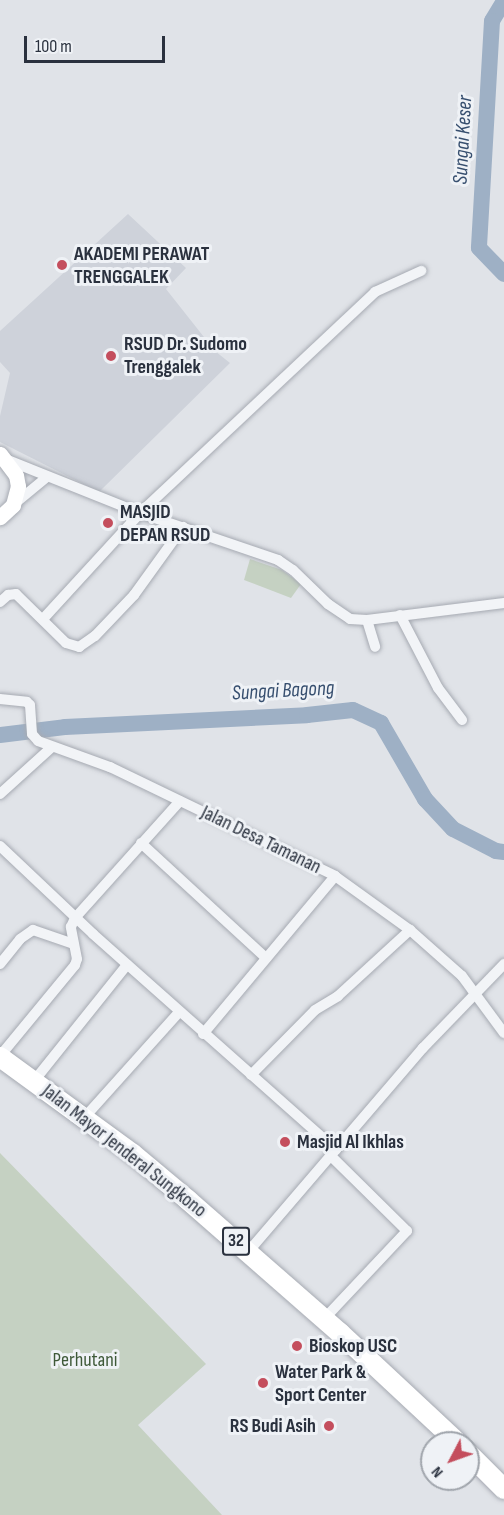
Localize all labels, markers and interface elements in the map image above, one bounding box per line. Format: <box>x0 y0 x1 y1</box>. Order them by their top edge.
scale bar <box>27 24 168 62</box>
text: 100 m <box>35 36 72 57</box>
water label: Sungai Keser <box>448 95 478 185</box>
place label: AKADEMI PERAWAT TRENGGALEK <box>74 242 209 289</box>
marker: AKADEMI PERAWAT TRENGGALEK <box>55 258 69 272</box>
place label: RSUD Dr. Sudomo Trenggalek <box>124 332 247 379</box>
marker: RSUD Dr. Sudomo Trenggalek <box>102 347 120 365</box>
place label: MASJID DEPAN RSUD <box>120 500 210 547</box>
marker: MASJID DEPAN RSUD <box>101 516 115 530</box>
water label: Sungai Bagong <box>231 676 335 706</box>
street label: Jalan Desa Tamanan <box>197 801 325 879</box>
street label: Jalan Mayor Jenderal Sungkono <box>37 1079 211 1223</box>
place label: Masjid Al Ikhlas <box>297 1130 404 1154</box>
marker: Masjid Al Ikhlas <box>278 1135 292 1149</box>
road number: 32 <box>221 1226 251 1256</box>
place label: Bioskop USC <box>309 1334 397 1358</box>
marker: Bioskop USC <box>290 1339 304 1353</box>
park label: Perhutani <box>52 1348 118 1372</box>
place label: Water Park & Sport Center <box>275 1360 367 1407</box>
marker: Water Park & Sport Center <box>256 1376 270 1390</box>
place label: RS Budi Asih <box>230 1414 316 1438</box>
marker: RS Budi Asih <box>320 1417 338 1435</box>
north arrow <box>420 1431 480 1491</box>
text: N <box>428 1462 448 1481</box>

